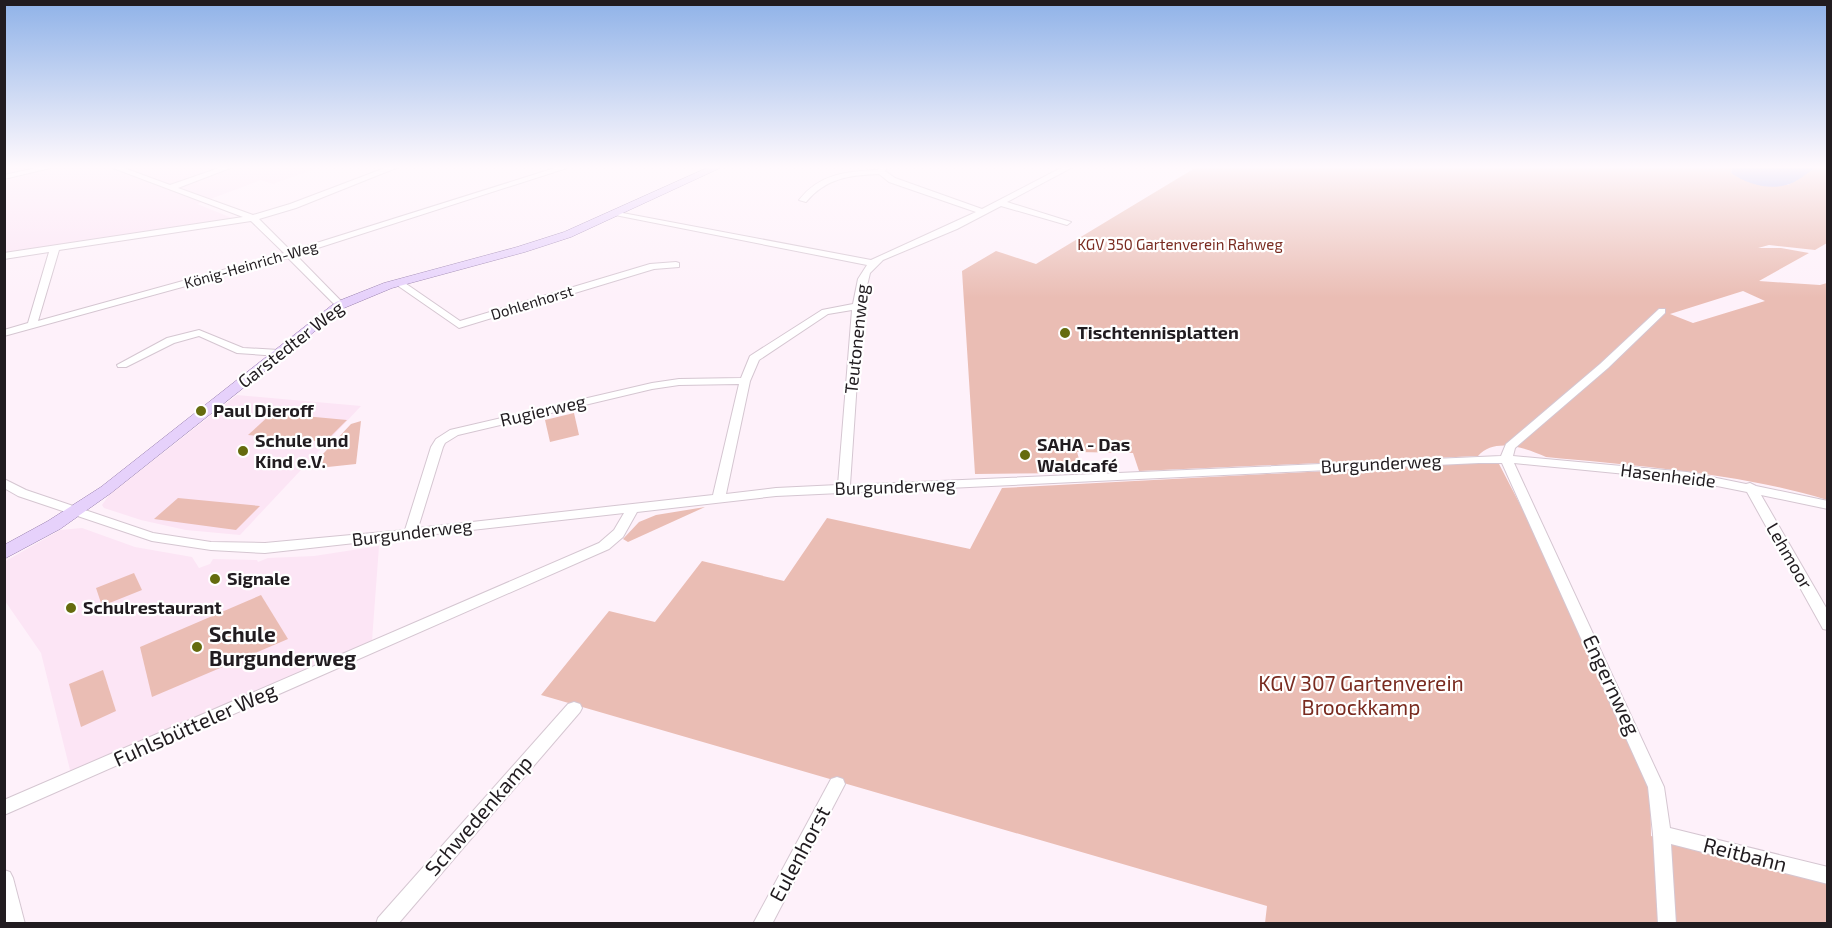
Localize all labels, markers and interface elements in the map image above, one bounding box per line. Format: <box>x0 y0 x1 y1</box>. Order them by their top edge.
park label: KGV 350 Gartenverein Rahweg <box>1077 235 1283 253</box>
street label: König-Heinrich-Weg <box>182 236 320 292</box>
street label: Dohlenhorst <box>488 281 575 323</box>
street label: Teutonenweg <box>839 283 873 395</box>
street label: Garstedter Weg <box>233 296 348 392</box>
place label: Tischtennisplatten <box>1077 321 1239 343</box>
marker: Tischtennisplatten <box>1058 326 1072 340</box>
street label: Rugierweg <box>498 389 588 431</box>
place label: Paul Dieroff <box>213 399 315 421</box>
marker: Paul Dieroff <box>194 404 208 418</box>
place label: Schule und Kind e.V. <box>255 429 348 472</box>
place label: SAHA - Das Waldcafé <box>1037 433 1130 476</box>
marker: Schule und Kind e.V. <box>236 444 250 458</box>
marker: SAHA - Das Waldcafé <box>1018 448 1032 462</box>
street label: Burgunderweg <box>1320 449 1442 477</box>
street label: Hasenheide <box>1619 458 1717 492</box>
street label: Burgunderweg <box>834 473 956 499</box>
street label: Burgunderweg <box>350 514 473 550</box>
street label: Lehmoor <box>1762 518 1818 593</box>
place label: Signale <box>227 567 290 589</box>
marker: Signale <box>208 572 222 586</box>
place label: Schulrestaurant <box>83 596 222 618</box>
marker: Schulrestaurant <box>64 601 78 615</box>
place label: Schule Burgunderweg <box>209 621 356 670</box>
street label: Engernweg <box>1578 630 1647 739</box>
marker: Schule Burgunderweg <box>190 640 204 654</box>
park label: KGV 307 Gartenverein Broockkamp <box>1258 670 1464 719</box>
street label: Fuhlsbütteler Weg <box>109 676 280 771</box>
street label: Schwedenkamp <box>419 750 537 880</box>
street label: Eulenhorst <box>763 801 834 905</box>
street label: Reitbahn <box>1701 831 1790 876</box>

